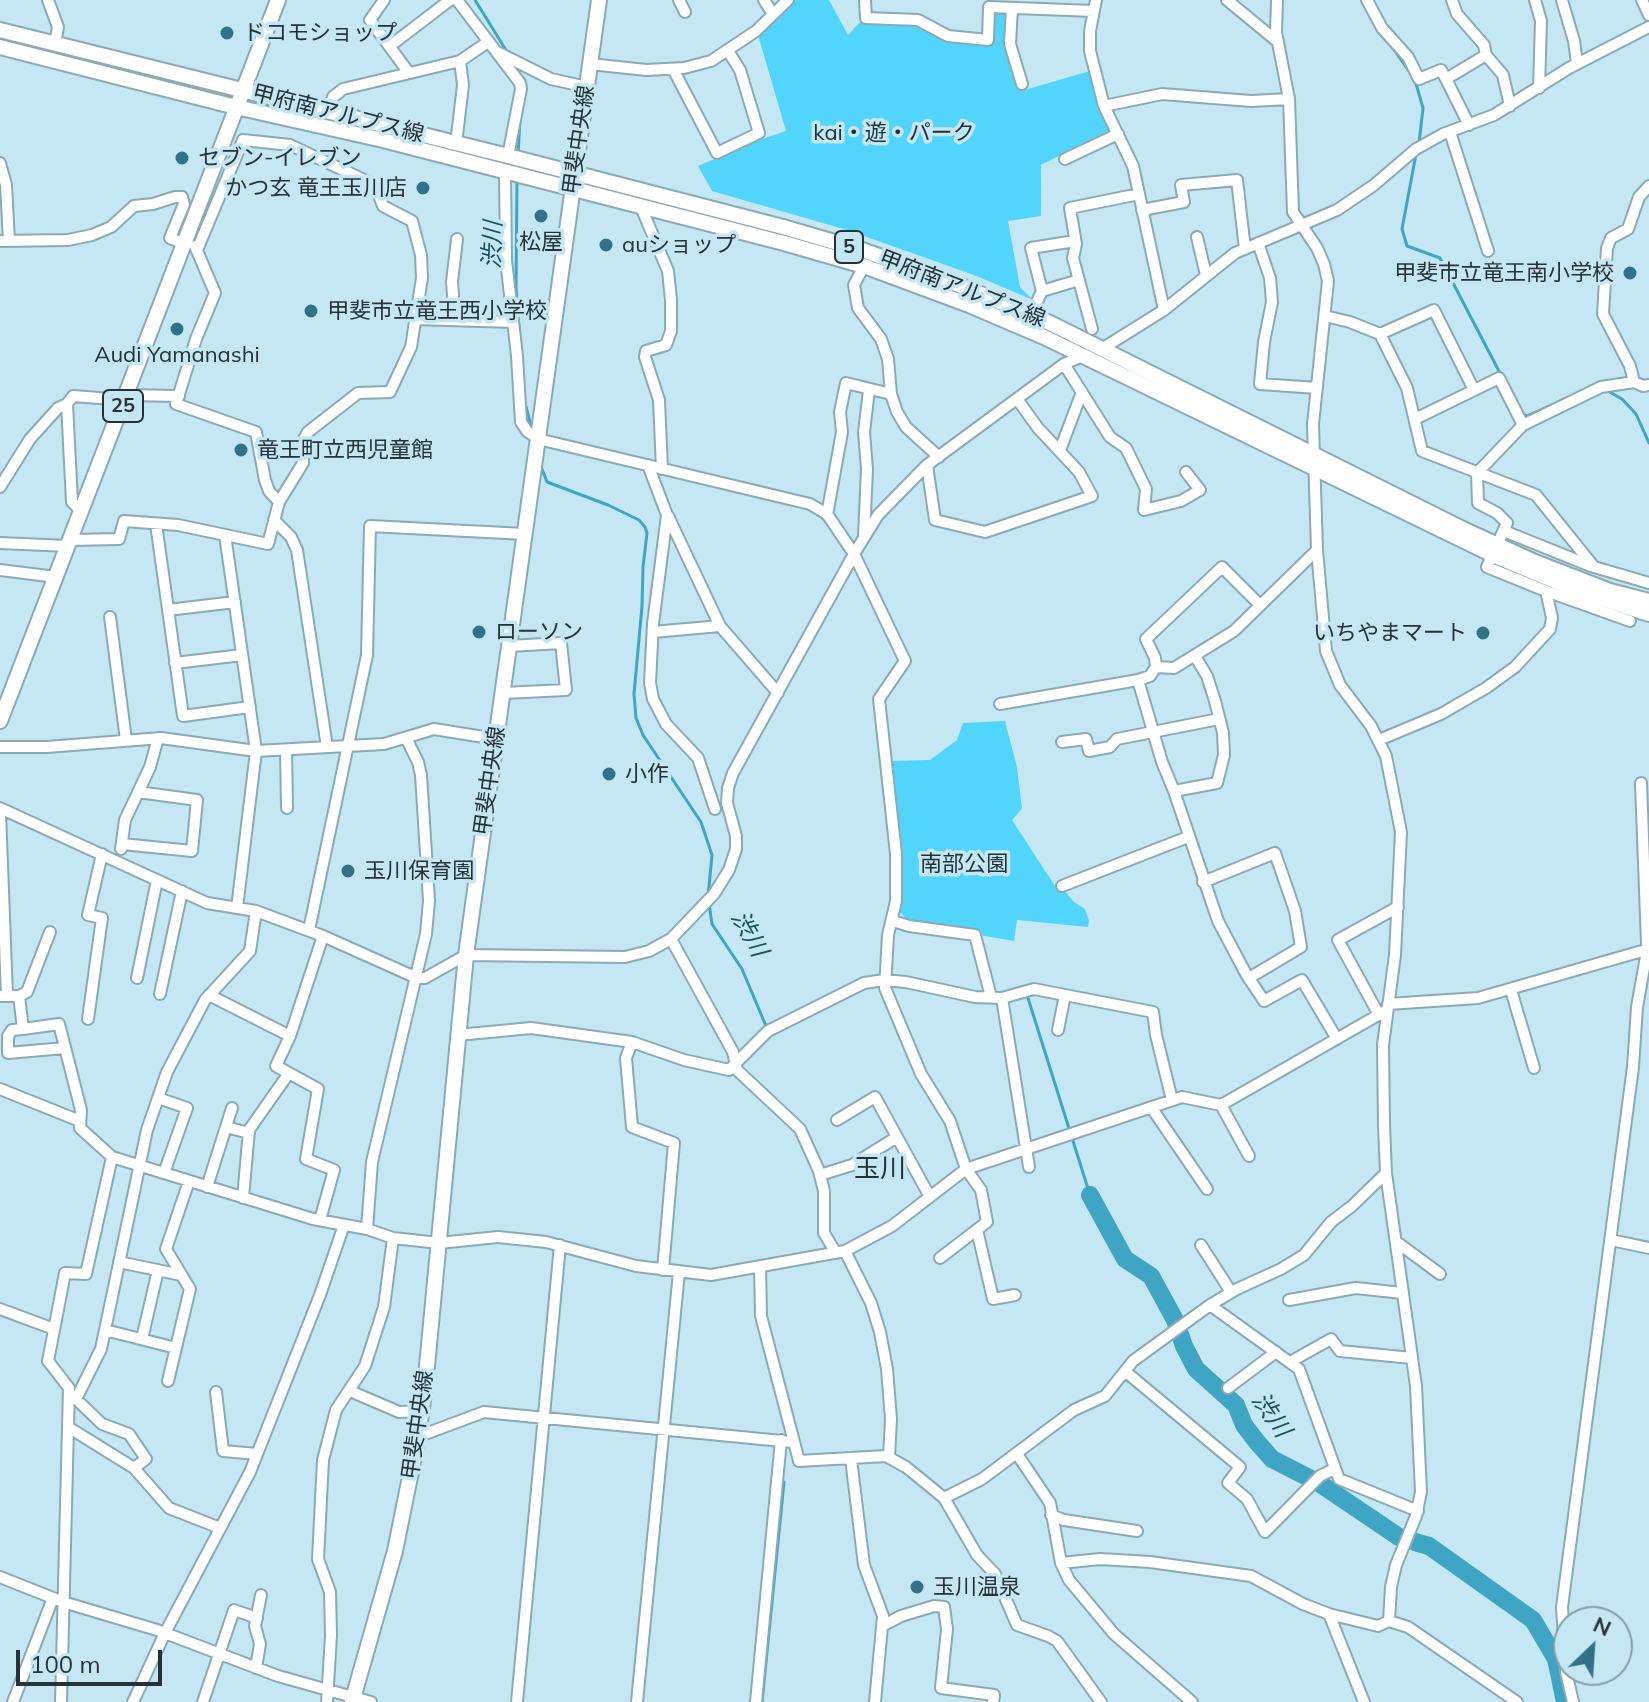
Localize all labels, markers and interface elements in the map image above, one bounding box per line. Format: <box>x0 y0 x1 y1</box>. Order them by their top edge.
place label: ドコモショップ <box>243 20 397 46</box>
marker: ドコモショップ <box>218 24 236 42</box>
street label: 甲府南アルプス線 <box>249 80 427 148</box>
street label: 甲斐中央線 <box>558 84 600 196</box>
park label: kai・遊・パーク <box>813 120 975 146</box>
place label: セブン-イレブン <box>198 145 361 171</box>
marker: セブン-イレブン <box>173 149 191 167</box>
place label: かつ玄 竜王玉川店 <box>225 175 407 201</box>
marker: かつ玄 竜王玉川店 <box>414 179 432 197</box>
marker: 松屋 <box>532 207 550 225</box>
water label: 渋川 <box>478 221 508 269</box>
place label: 松屋 <box>519 229 563 255</box>
road number: 5 <box>835 231 863 263</box>
place label: auショップ <box>622 232 736 258</box>
marker: auショップ <box>597 236 615 254</box>
street label: 甲府南アルプス線 <box>875 245 1049 333</box>
place label: 甲斐市立竜王南小学校 <box>1394 260 1614 286</box>
marker: 甲斐市立竜王南小学校 <box>1621 264 1639 282</box>
place label: 甲斐市立竜王西小学校 <box>327 298 547 324</box>
marker: 甲斐市立竜王西小学校 <box>302 302 320 320</box>
marker: Audi Yamanashi <box>168 320 186 338</box>
place label: Audi Yamanashi <box>94 342 260 368</box>
road number: 25 <box>103 390 143 422</box>
place label: 竜王町立西児童館 <box>257 437 433 463</box>
marker: 竜王町立西児童館 <box>232 441 250 459</box>
place label: ローソン <box>495 619 583 645</box>
place label: いちやまマート <box>1313 620 1467 646</box>
marker: ローソン <box>470 623 488 641</box>
marker: いちやまマート <box>1474 624 1492 642</box>
street label: 甲斐中央線 <box>469 725 511 837</box>
place label: 小作 <box>625 761 669 787</box>
marker: 小作 <box>600 765 618 783</box>
park label: 南部公園 <box>920 851 1008 877</box>
place label: 玉川保育園 <box>364 858 474 884</box>
marker: 玉川保育園 <box>339 862 357 880</box>
water label: 渋川 <box>725 906 773 962</box>
district label: 玉川 <box>854 1153 906 1185</box>
street label: 甲斐中央線 <box>397 1369 439 1481</box>
water label: 渋川 <box>1245 1387 1297 1443</box>
place label: 玉川温泉 <box>933 1574 1021 1600</box>
marker: 玉川温泉 <box>908 1578 926 1596</box>
north arrow <box>1553 1606 1633 1686</box>
text: N <box>1589 1610 1616 1642</box>
scale bar <box>20 1634 166 1684</box>
text: 100 m <box>30 1649 101 1679</box>

